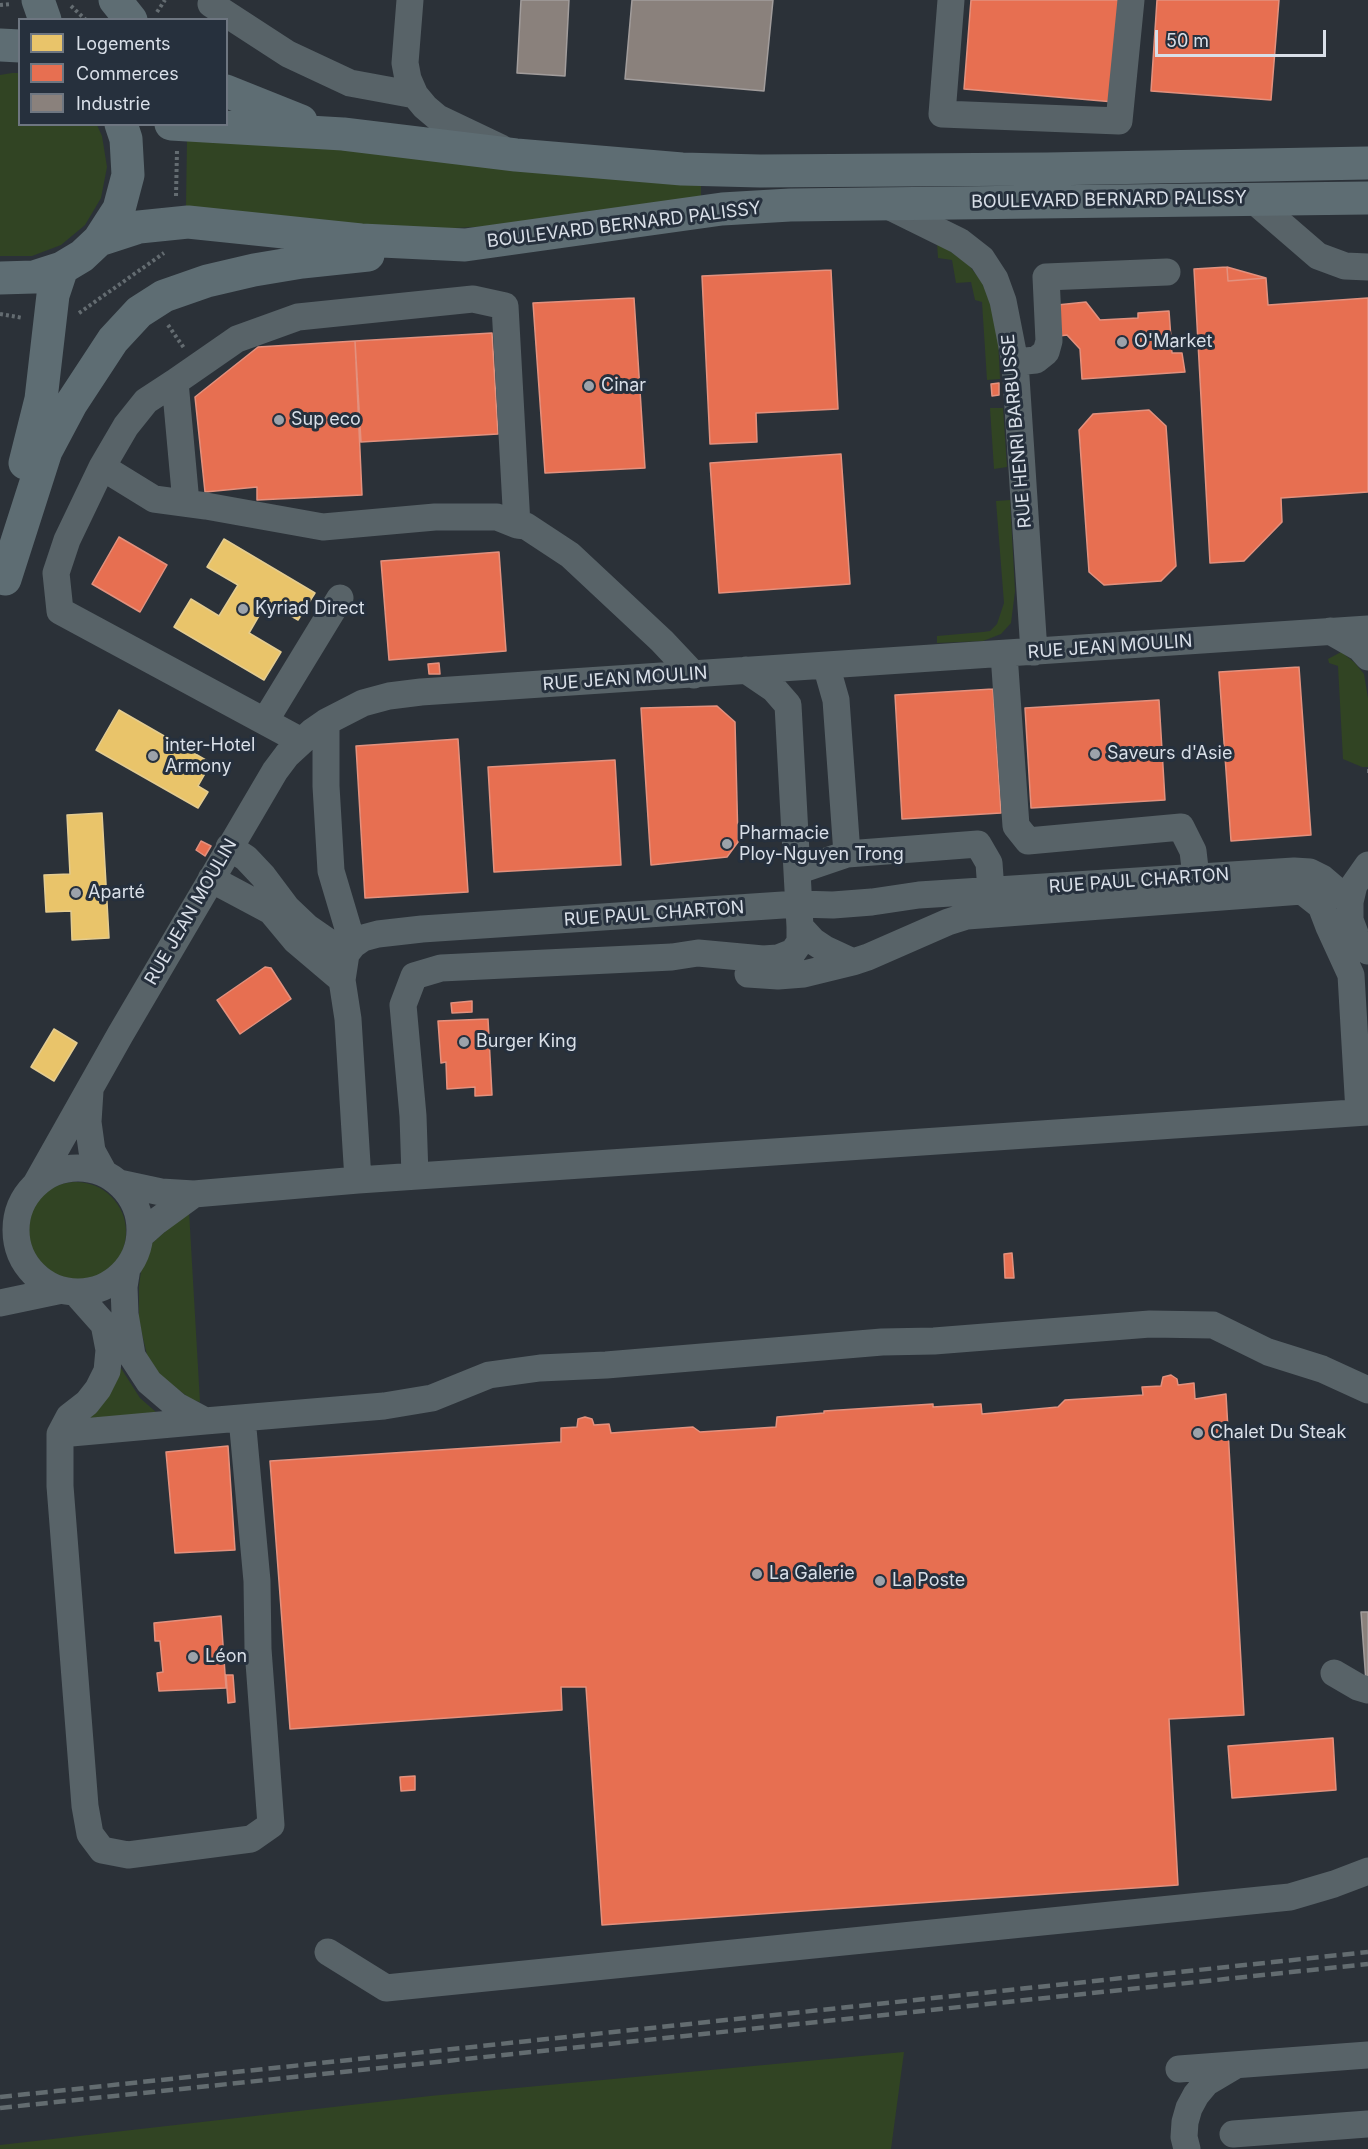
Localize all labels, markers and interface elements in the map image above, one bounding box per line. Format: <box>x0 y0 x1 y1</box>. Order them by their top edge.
legend <box>18 18 228 126</box>
scale bar <box>1158 18 1329 56</box>
text: 50 m <box>1166 30 1209 51</box>
text: Logements <box>76 33 171 54</box>
text: Commerces <box>76 63 179 84</box>
text: Industrie <box>76 93 150 114</box>
street label: BOULEVARD BERNARD PALISSY <box>971 187 1247 213</box>
street label: BOULEVARD BERNARD PALISSY <box>486 197 762 253</box>
place label: O'Market <box>1134 331 1212 353</box>
street label: RUE HENRI BARBUSSE <box>998 333 1036 529</box>
marker: O'Market <box>1115 335 1129 349</box>
place label: Cinar <box>601 375 646 397</box>
marker: Cinar <box>582 379 596 393</box>
place label: Sup eco <box>291 409 361 431</box>
marker: Sup eco <box>272 413 286 427</box>
place label: Kyriad Direct <box>255 598 365 620</box>
marker: Kyriad Direct <box>236 602 250 616</box>
street label: RUE JEAN MOULIN <box>1027 630 1193 664</box>
street label: RUE JEAN MOULIN <box>542 662 708 696</box>
place label: inter-Hotel Armony <box>165 735 255 777</box>
place label: Saveurs d'Asie <box>1107 743 1232 765</box>
marker: Saveurs d'Asie <box>1088 747 1102 761</box>
marker: inter-Hotel Armony <box>146 749 160 763</box>
place label: Pharmacie Ploy-Nguyen Trong <box>739 823 904 866</box>
street label: RUE JEAN MOULIN <box>140 835 242 989</box>
marker: Pharmacie Ploy-Nguyen Trong <box>720 837 734 851</box>
street label: RUE PAUL CHARTON <box>1048 864 1230 898</box>
place label: Aparté <box>88 882 145 904</box>
marker: Aparté <box>69 886 83 900</box>
street label: RUE PAUL CHARTON <box>563 897 745 931</box>
place label: Burger King <box>476 1031 577 1053</box>
marker: Burger King <box>457 1035 471 1049</box>
place label: Chalet Du Steak <box>1210 1422 1346 1444</box>
marker: Chalet Du Steak <box>1191 1426 1205 1440</box>
place label: La Galerie <box>769 1563 855 1585</box>
marker: La Galerie <box>750 1567 764 1581</box>
place label: La Poste <box>892 1570 965 1592</box>
marker: La Poste <box>873 1574 887 1588</box>
place label: Léon <box>205 1646 247 1668</box>
marker: Léon <box>186 1650 200 1664</box>

